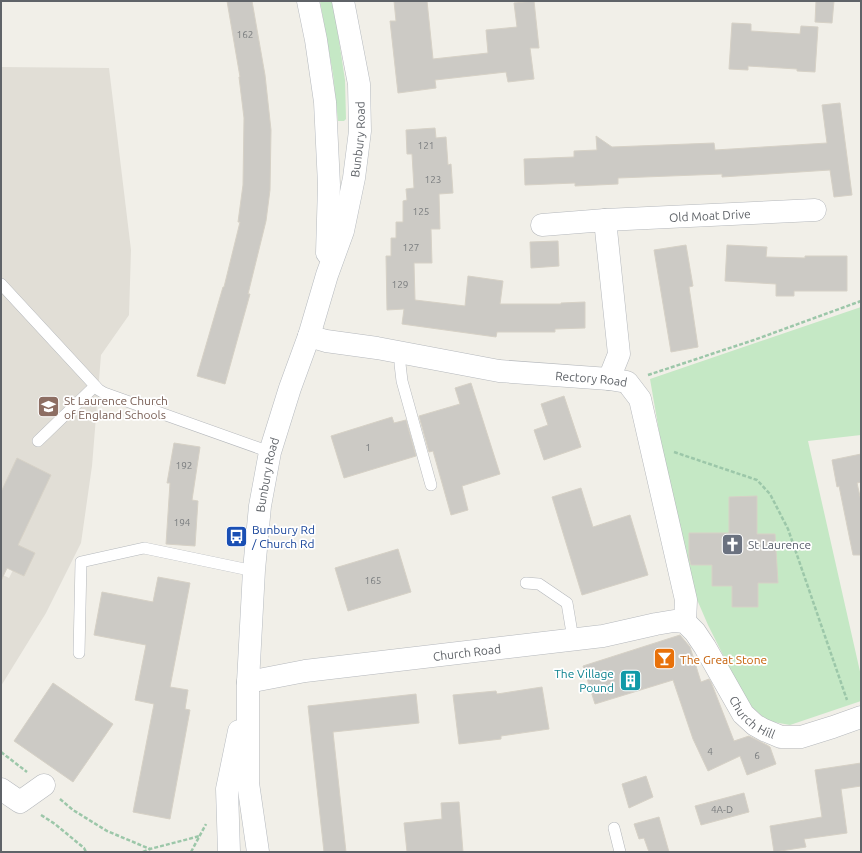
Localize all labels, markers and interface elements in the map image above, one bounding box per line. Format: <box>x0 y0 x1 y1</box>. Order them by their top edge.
house number: 162 <box>237 29 253 40</box>
street label: Bunbury Road <box>348 101 367 178</box>
house number: 121 <box>418 140 434 151</box>
house number: 123 <box>425 174 441 185</box>
house number: 125 <box>413 206 429 217</box>
street label: Old Moat Drive <box>669 207 751 223</box>
house number: 127 <box>403 242 419 253</box>
house number: 129 <box>392 279 408 290</box>
street label: Rectory Road <box>555 369 628 388</box>
school or university icon: St Laurence Church of England Schools <box>36 394 62 420</box>
place label: St Laurence Church of England Schools <box>64 394 168 421</box>
street label: Bunbury Road <box>253 436 281 513</box>
house number: 1 <box>365 442 371 453</box>
house number: 192 <box>176 460 192 471</box>
house number: 194 <box>174 517 191 528</box>
bus stop icon: Bunbury Rd / Church Rd <box>224 523 250 549</box>
place label: Bunbury Rd / Church Rd <box>251 523 315 550</box>
church icon: St Laurence <box>719 531 745 557</box>
place label: St Laurence <box>748 538 811 551</box>
house number: 165 <box>365 575 381 586</box>
street label: Church Road <box>432 642 502 662</box>
bar icon: The Great Stone <box>652 646 678 672</box>
place label: The Great Stone <box>680 653 767 666</box>
place label: The Village Pound <box>554 667 614 694</box>
building icon: The Village Pound <box>617 667 643 693</box>
street label: Church Hill <box>727 693 777 740</box>
house number: 4 <box>707 746 713 757</box>
house number: 6 <box>754 750 760 761</box>
house number: 4A-D <box>711 804 733 815</box>

